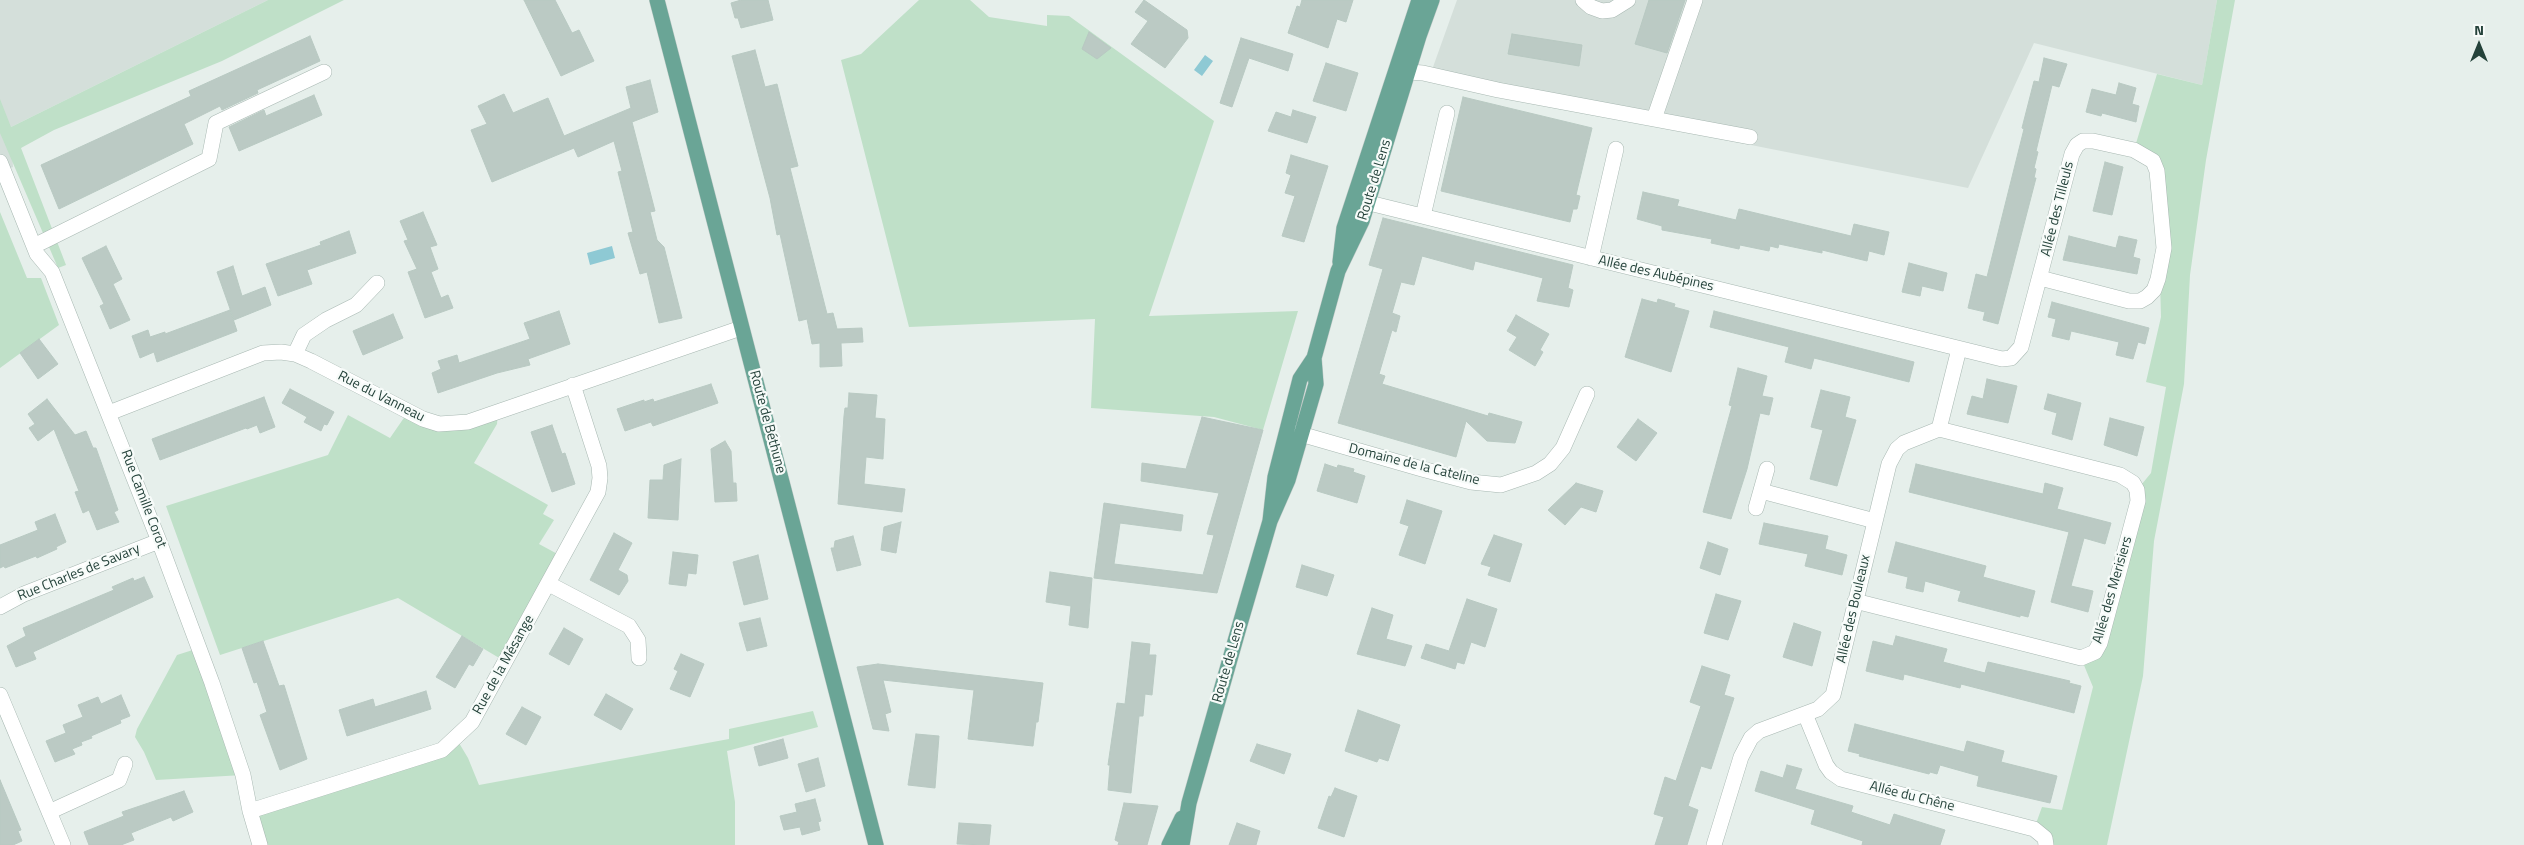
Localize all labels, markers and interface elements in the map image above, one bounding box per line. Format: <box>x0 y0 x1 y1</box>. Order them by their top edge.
text: N <box>2474 19 2484 40</box>
north arrow <box>2454 20 2504 70</box>
street label: Route de Lens <box>1355 138 1395 222</box>
street label: Allée des Tilleuls <box>2038 160 2078 258</box>
street label: Allée des Aubépines <box>1597 253 1715 295</box>
street label: Rue du Vanneau <box>335 368 427 426</box>
street label: Route de Béthune <box>745 369 789 475</box>
street label: Domaine de la Cateline <box>1347 441 1481 489</box>
street label: Rue Camille Corot <box>117 447 169 551</box>
street label: Allée des Merisiers <box>2090 534 2136 646</box>
street label: Rue Charles de Savary <box>15 541 143 605</box>
street label: Allée des Bouleaux <box>1833 553 1875 665</box>
street label: Rue de la Mésange <box>470 612 538 718</box>
street label: Route de Lens <box>1209 619 1249 705</box>
street label: Allée du Chêne <box>1868 778 1956 816</box>

